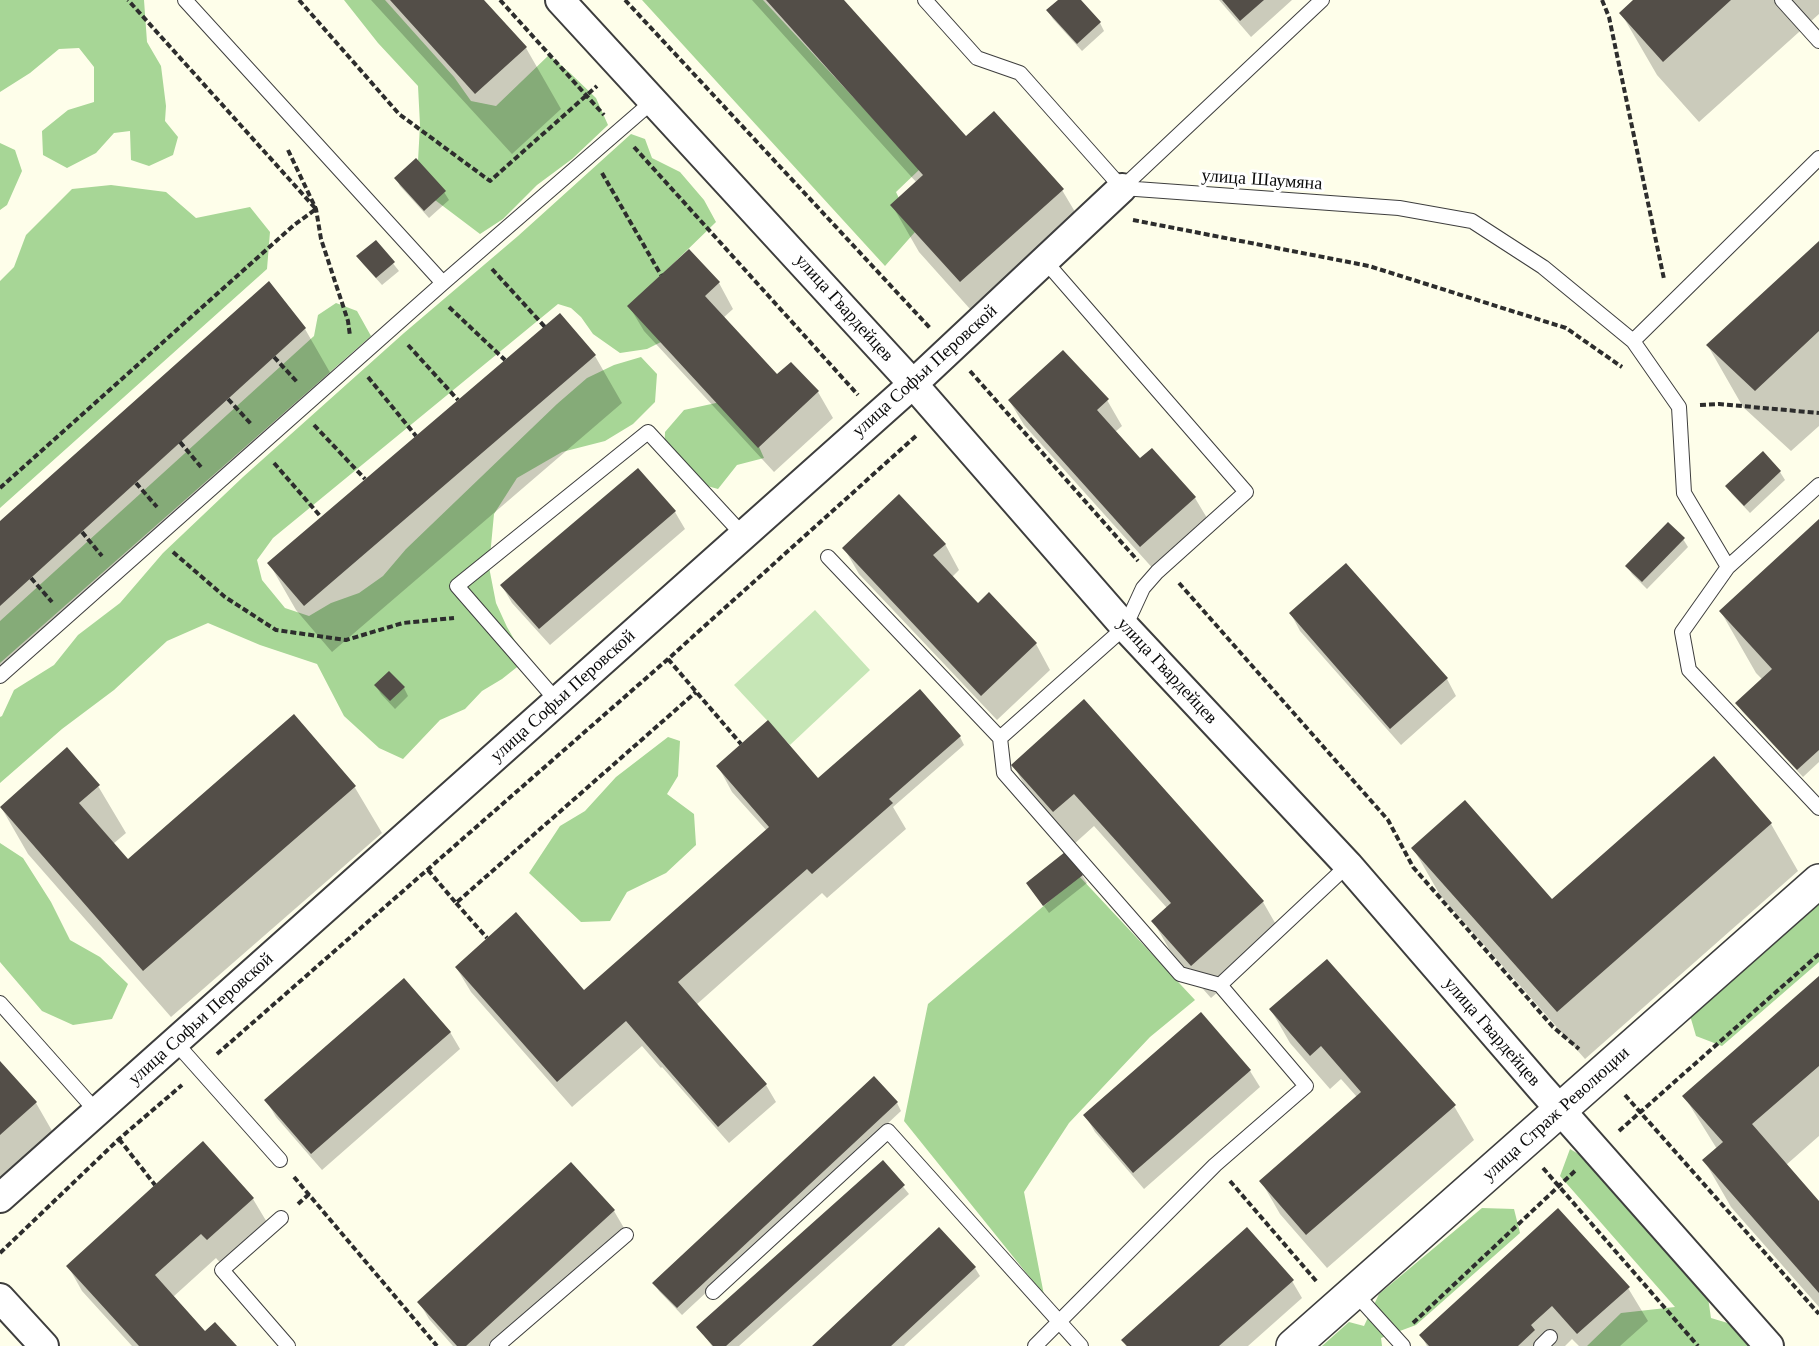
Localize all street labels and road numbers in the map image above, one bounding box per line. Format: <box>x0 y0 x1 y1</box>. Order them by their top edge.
street label: улица Шаумяна <box>1201 165 1323 195</box>
street label: улица Гвардейцев <box>790 250 898 366</box>
street label: улица Софьи Перовской <box>848 300 1002 442</box>
street label: улица Гвардейцев <box>1112 613 1222 729</box>
street label: улица Софьи Перовской <box>486 625 640 767</box>
street label: улица Софьи Перовской <box>124 948 278 1090</box>
street label: улица Гвардейцев <box>1439 973 1545 1091</box>
street label: улица Страж Революции <box>1478 1042 1634 1186</box>

